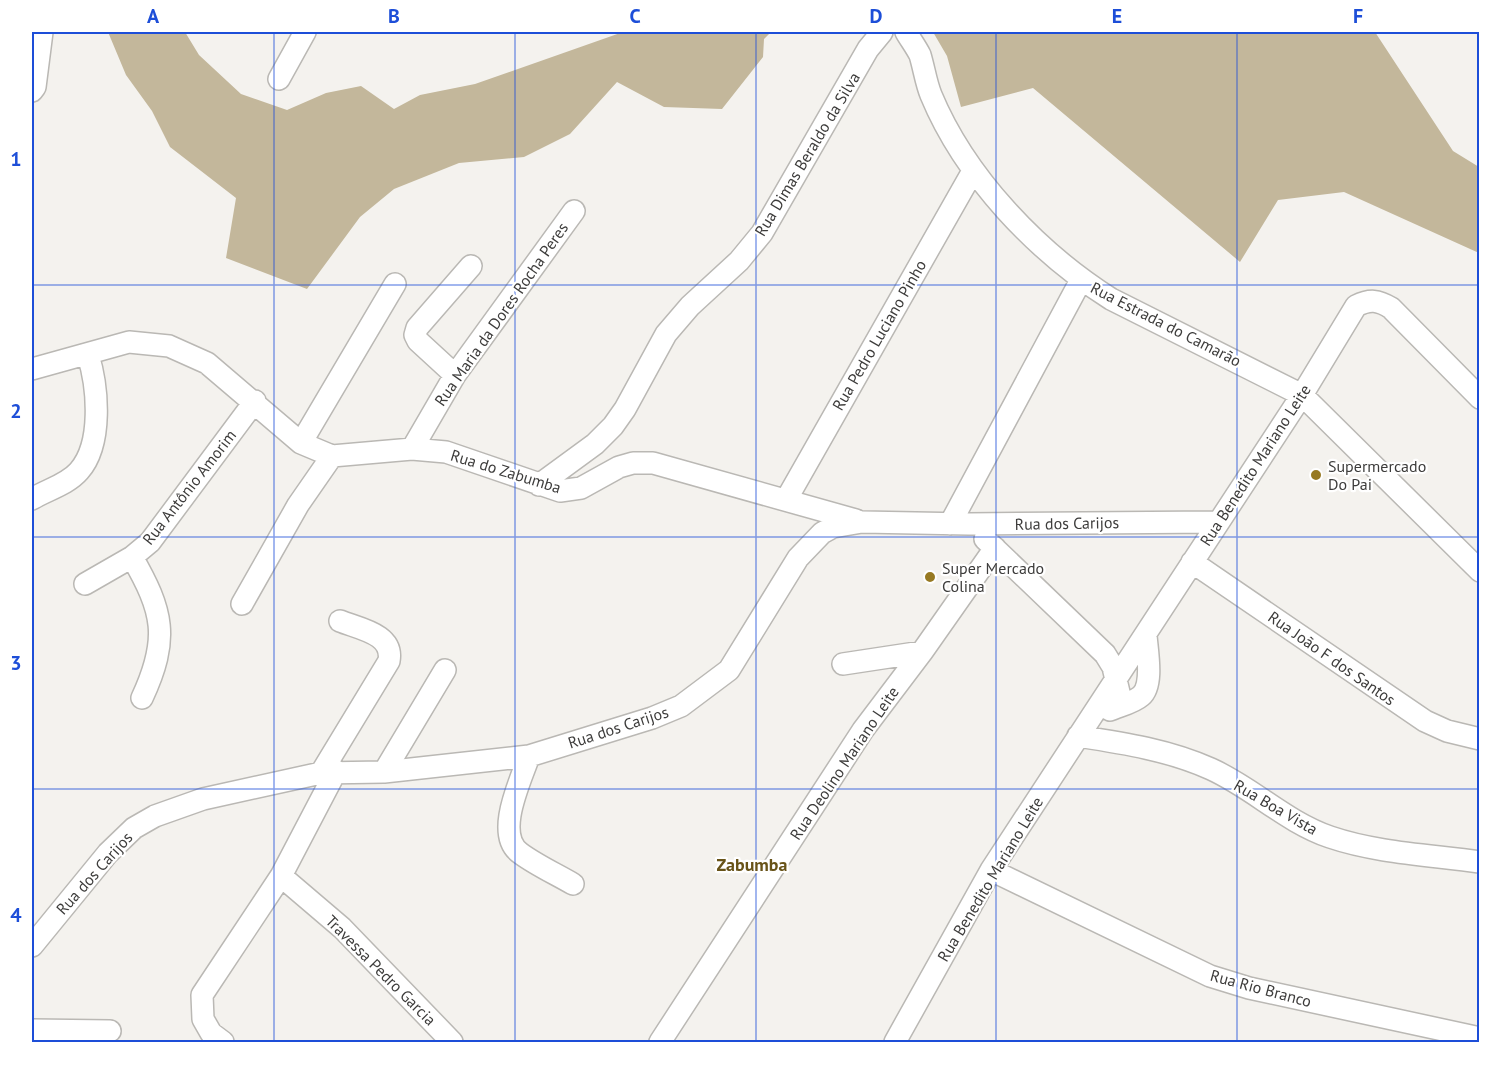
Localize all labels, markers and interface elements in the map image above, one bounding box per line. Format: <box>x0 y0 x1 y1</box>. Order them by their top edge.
text: A <box>147 3 160 29</box>
text: B <box>388 3 400 29</box>
text: C <box>629 3 641 29</box>
text: D <box>870 3 883 29</box>
text: E <box>1112 3 1122 29</box>
text: F <box>1353 3 1363 29</box>
street label: Rua Dimas Beraldo da Silva <box>750 68 864 240</box>
text: 1 <box>10 146 22 172</box>
street label: Rua Maria da Dores Rocha Peres <box>430 218 572 410</box>
street label: Rua Pedro Luciano Pinho <box>828 256 930 414</box>
street label: Rua Estrada do Camarão <box>1087 277 1245 371</box>
street label: Rua Benedito Mariano Leite <box>1195 381 1315 549</box>
text: 2 <box>10 398 22 424</box>
street label: Rua Antônio Amorim <box>138 425 240 549</box>
street label: Rua do Zabumba <box>448 445 564 497</box>
place label: Supermercado Do Pai <box>1328 456 1426 494</box>
marker: Supermercado Do Pai <box>1309 468 1323 482</box>
street label: Rua dos Carijos <box>1015 512 1120 534</box>
place label: Super Mercado Colina <box>942 558 1044 596</box>
marker: Super Mercado Colina <box>923 570 937 584</box>
street label: Rua João F dos Santos <box>1265 607 1400 710</box>
text: 3 <box>10 650 22 676</box>
street label: Rua Deolino Mariano Leite <box>785 682 903 844</box>
street label: Rua dos Carijos <box>565 701 671 753</box>
street label: Rua Boa Vista <box>1231 775 1321 839</box>
street label: Rua Benedito Mariano Leite <box>933 793 1047 965</box>
street label: Rua dos Carijos <box>52 827 137 919</box>
district label: Zabumba <box>717 853 787 876</box>
text: 4 <box>10 902 22 928</box>
street label: Travessa Pedro Garcia <box>322 911 440 1029</box>
street label: Rua Rio Branco <box>1208 965 1314 1011</box>

